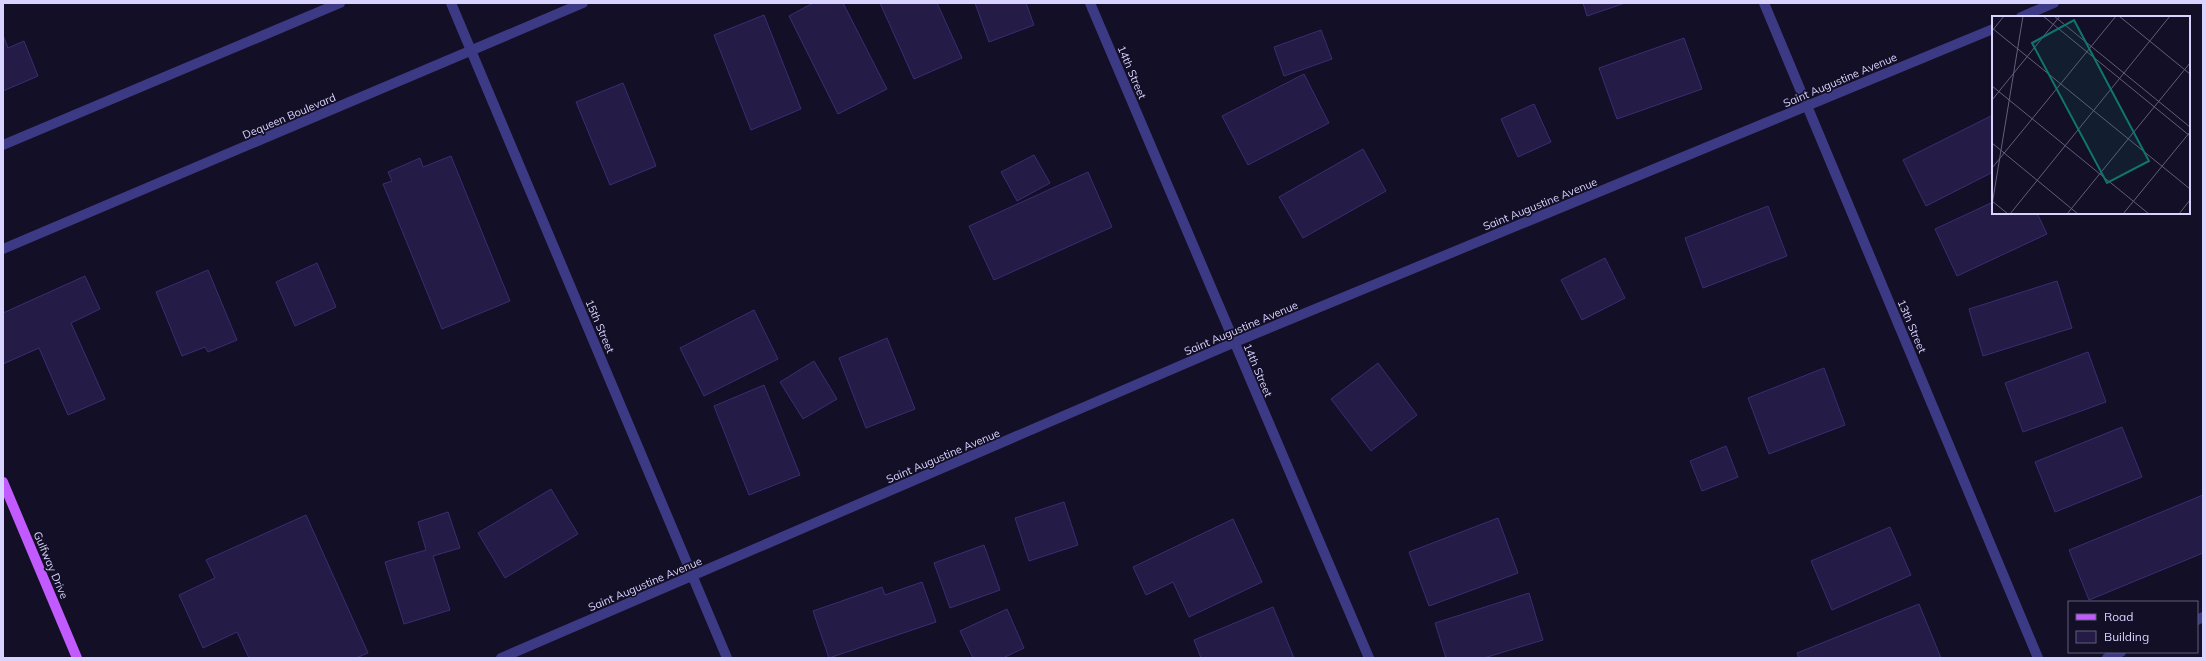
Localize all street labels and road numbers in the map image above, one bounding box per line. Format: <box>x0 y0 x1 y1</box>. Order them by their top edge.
street label: 14th Street <box>1114 43 1150 101</box>
street label: Saint Augustine Avenue <box>1781 50 1899 110</box>
street label: Dequeen Boulevard <box>240 90 338 142</box>
street label: Saint Augustine Avenue <box>1481 175 1599 233</box>
street label: 15th Street <box>582 297 618 355</box>
street label: 13th Street <box>1894 297 1930 355</box>
street label: Saint Augustine Avenue <box>1182 298 1300 358</box>
street label: 14th Street <box>1240 341 1276 399</box>
street label: Saint Augustine Avenue <box>884 426 1002 486</box>
street label: Gulfway Drive <box>31 529 72 601</box>
street label: Saint Augustine Avenue <box>586 554 704 614</box>

